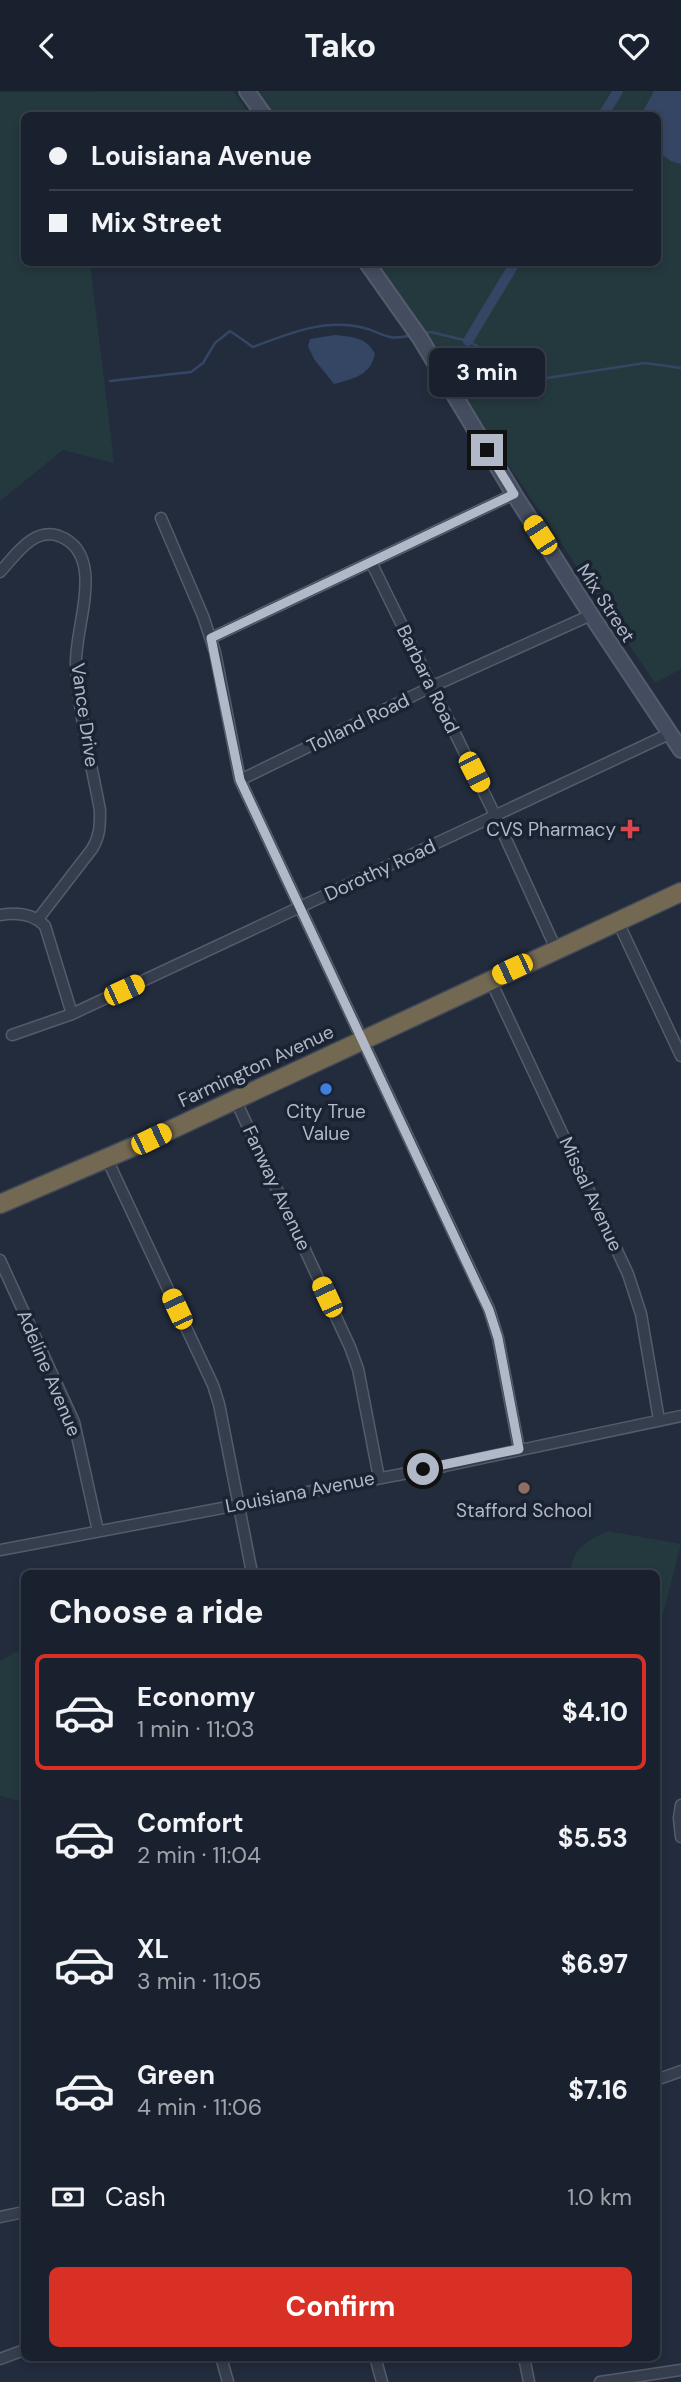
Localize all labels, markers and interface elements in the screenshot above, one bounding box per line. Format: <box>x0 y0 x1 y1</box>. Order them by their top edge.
text: Tako <box>305 25 376 67</box>
icon: back <box>28 27 66 65</box>
icon: heart <box>615 27 653 65</box>
text: Louisiana Avenue <box>91 139 312 173</box>
text: Mix Street <box>91 206 222 240</box>
callout: 3 min <box>429 349 545 397</box>
text: 3 min <box>456 357 518 387</box>
route end <box>471 434 503 466</box>
car <box>520 512 561 558</box>
street label: Mix Street <box>571 559 641 647</box>
street label: Barbara Road <box>391 621 465 737</box>
street label: Vance Drive <box>65 661 105 769</box>
street label: Tolland Road <box>303 687 413 759</box>
car <box>456 749 493 795</box>
place label: CVS Pharmacy <box>486 817 616 842</box>
marker: CVS Pharmacy <box>622 821 638 837</box>
street label: Dorothy Road <box>320 833 440 907</box>
car <box>489 951 536 987</box>
car <box>101 972 148 1008</box>
street label: Farmington Avenue <box>174 1019 338 1113</box>
marker: City True Value <box>318 1081 334 1097</box>
place label: City True Value <box>286 1099 366 1146</box>
car <box>128 1120 175 1158</box>
street label: Fanway Avenue <box>237 1121 317 1255</box>
street label: Missal Avenue <box>554 1133 628 1255</box>
car <box>309 1274 346 1320</box>
car <box>159 1286 196 1332</box>
street label: Adeline Avenue <box>11 1306 87 1440</box>
route start <box>407 1453 439 1485</box>
street label: Louisiana Avenue <box>223 1465 377 1519</box>
marker: Stafford School <box>516 1480 532 1496</box>
place label: Stafford School <box>456 1498 592 1523</box>
text: Choose a ride <box>49 1591 264 1633</box>
text: Economy <box>137 1680 255 1714</box>
icon: car <box>53 1681 116 1744</box>
text: $4.10 <box>562 1695 628 1729</box>
text: 1 min · 11:03 <box>137 1714 255 1744</box>
text: Comfort <box>137 1806 243 1840</box>
icon: car <box>53 1807 116 1870</box>
text: $5.53 <box>558 1821 628 1855</box>
text: 2 min · 11:04 <box>137 1840 261 1870</box>
text: XL <box>137 1932 169 1966</box>
icon: car <box>53 1933 116 1996</box>
text: $6.97 <box>561 1947 628 1981</box>
text: 3 min · 11:05 <box>137 1966 261 1996</box>
text: Green <box>137 2058 215 2092</box>
icon: car <box>53 2059 116 2122</box>
text: $7.16 <box>568 2073 628 2107</box>
text: 4 min · 11:06 <box>137 2092 262 2122</box>
icon: cash <box>49 2178 87 2216</box>
text: Cash <box>105 2180 166 2214</box>
text: 1.0 km <box>567 2182 632 2212</box>
button: Confirm <box>49 2267 632 2347</box>

